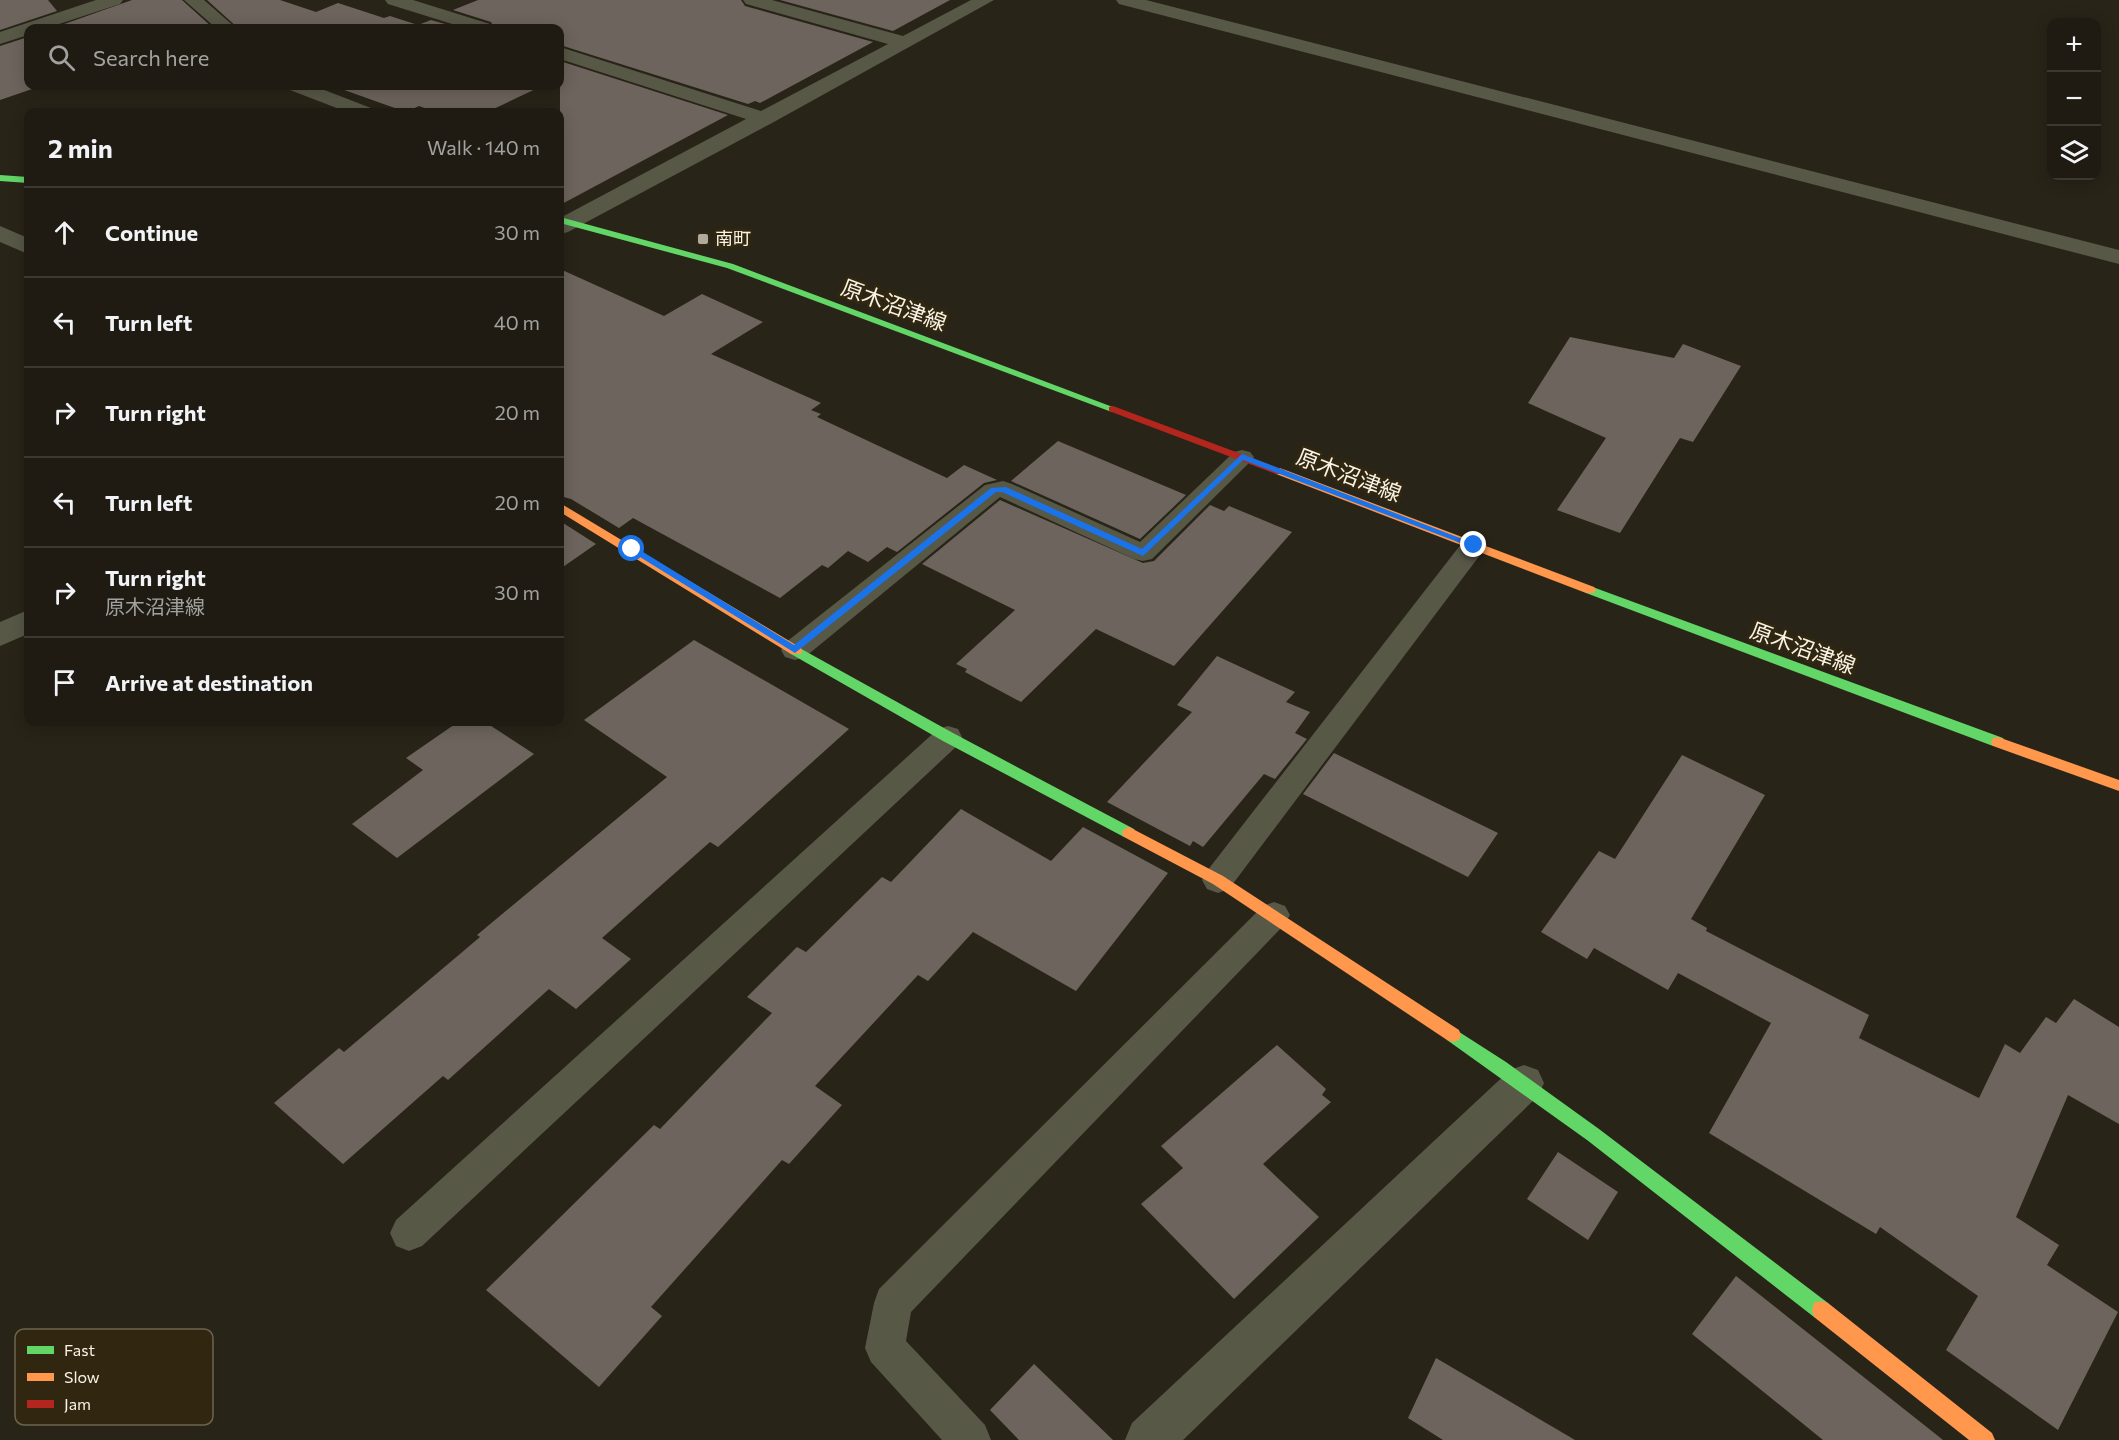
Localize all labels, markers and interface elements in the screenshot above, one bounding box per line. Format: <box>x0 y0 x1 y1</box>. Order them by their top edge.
map controls <box>2047 18 2101 180</box>
button: + <box>2047 18 2101 72</box>
search box <box>24 24 564 90</box>
icon: search <box>45 41 78 74</box>
text: Search here <box>93 44 209 71</box>
button: − <box>2047 72 2101 126</box>
button: layers <box>2047 126 2101 180</box>
text: 2 min <box>48 132 113 163</box>
text: Walk · 140 m <box>427 135 540 159</box>
icon: ahead <box>48 216 81 249</box>
text: Continue <box>105 219 198 246</box>
text: 30 m <box>494 220 540 244</box>
place label: 南町 <box>715 227 751 249</box>
marker: 南町 <box>696 232 710 246</box>
street label: 原木沼津線 <box>838 273 950 336</box>
icon: left <box>48 306 81 339</box>
text: Turn left <box>105 309 192 336</box>
text: 40 m <box>494 310 540 334</box>
icon: right <box>48 396 81 429</box>
text: Turn right <box>105 399 206 426</box>
text: 20 m <box>495 400 540 424</box>
street label: 原木沼津線 <box>1293 442 1405 507</box>
icon: left <box>48 486 81 519</box>
text: Turn left <box>105 489 192 516</box>
text: 20 m <box>495 490 540 514</box>
route end <box>1460 531 1486 557</box>
route start <box>618 535 644 561</box>
text: Turn right <box>105 564 206 591</box>
icon: right <box>48 576 81 609</box>
text: 30 m <box>494 580 540 604</box>
text: 原木沼津線 <box>105 594 205 618</box>
street label: 原木沼津線 <box>1747 616 1859 679</box>
icon: arrive <box>48 666 81 699</box>
text: Arrive at destination <box>105 669 313 696</box>
legend <box>15 1329 213 1425</box>
text: Fast <box>64 1340 95 1359</box>
text: Slow <box>64 1367 100 1386</box>
text: Jam <box>64 1394 91 1413</box>

